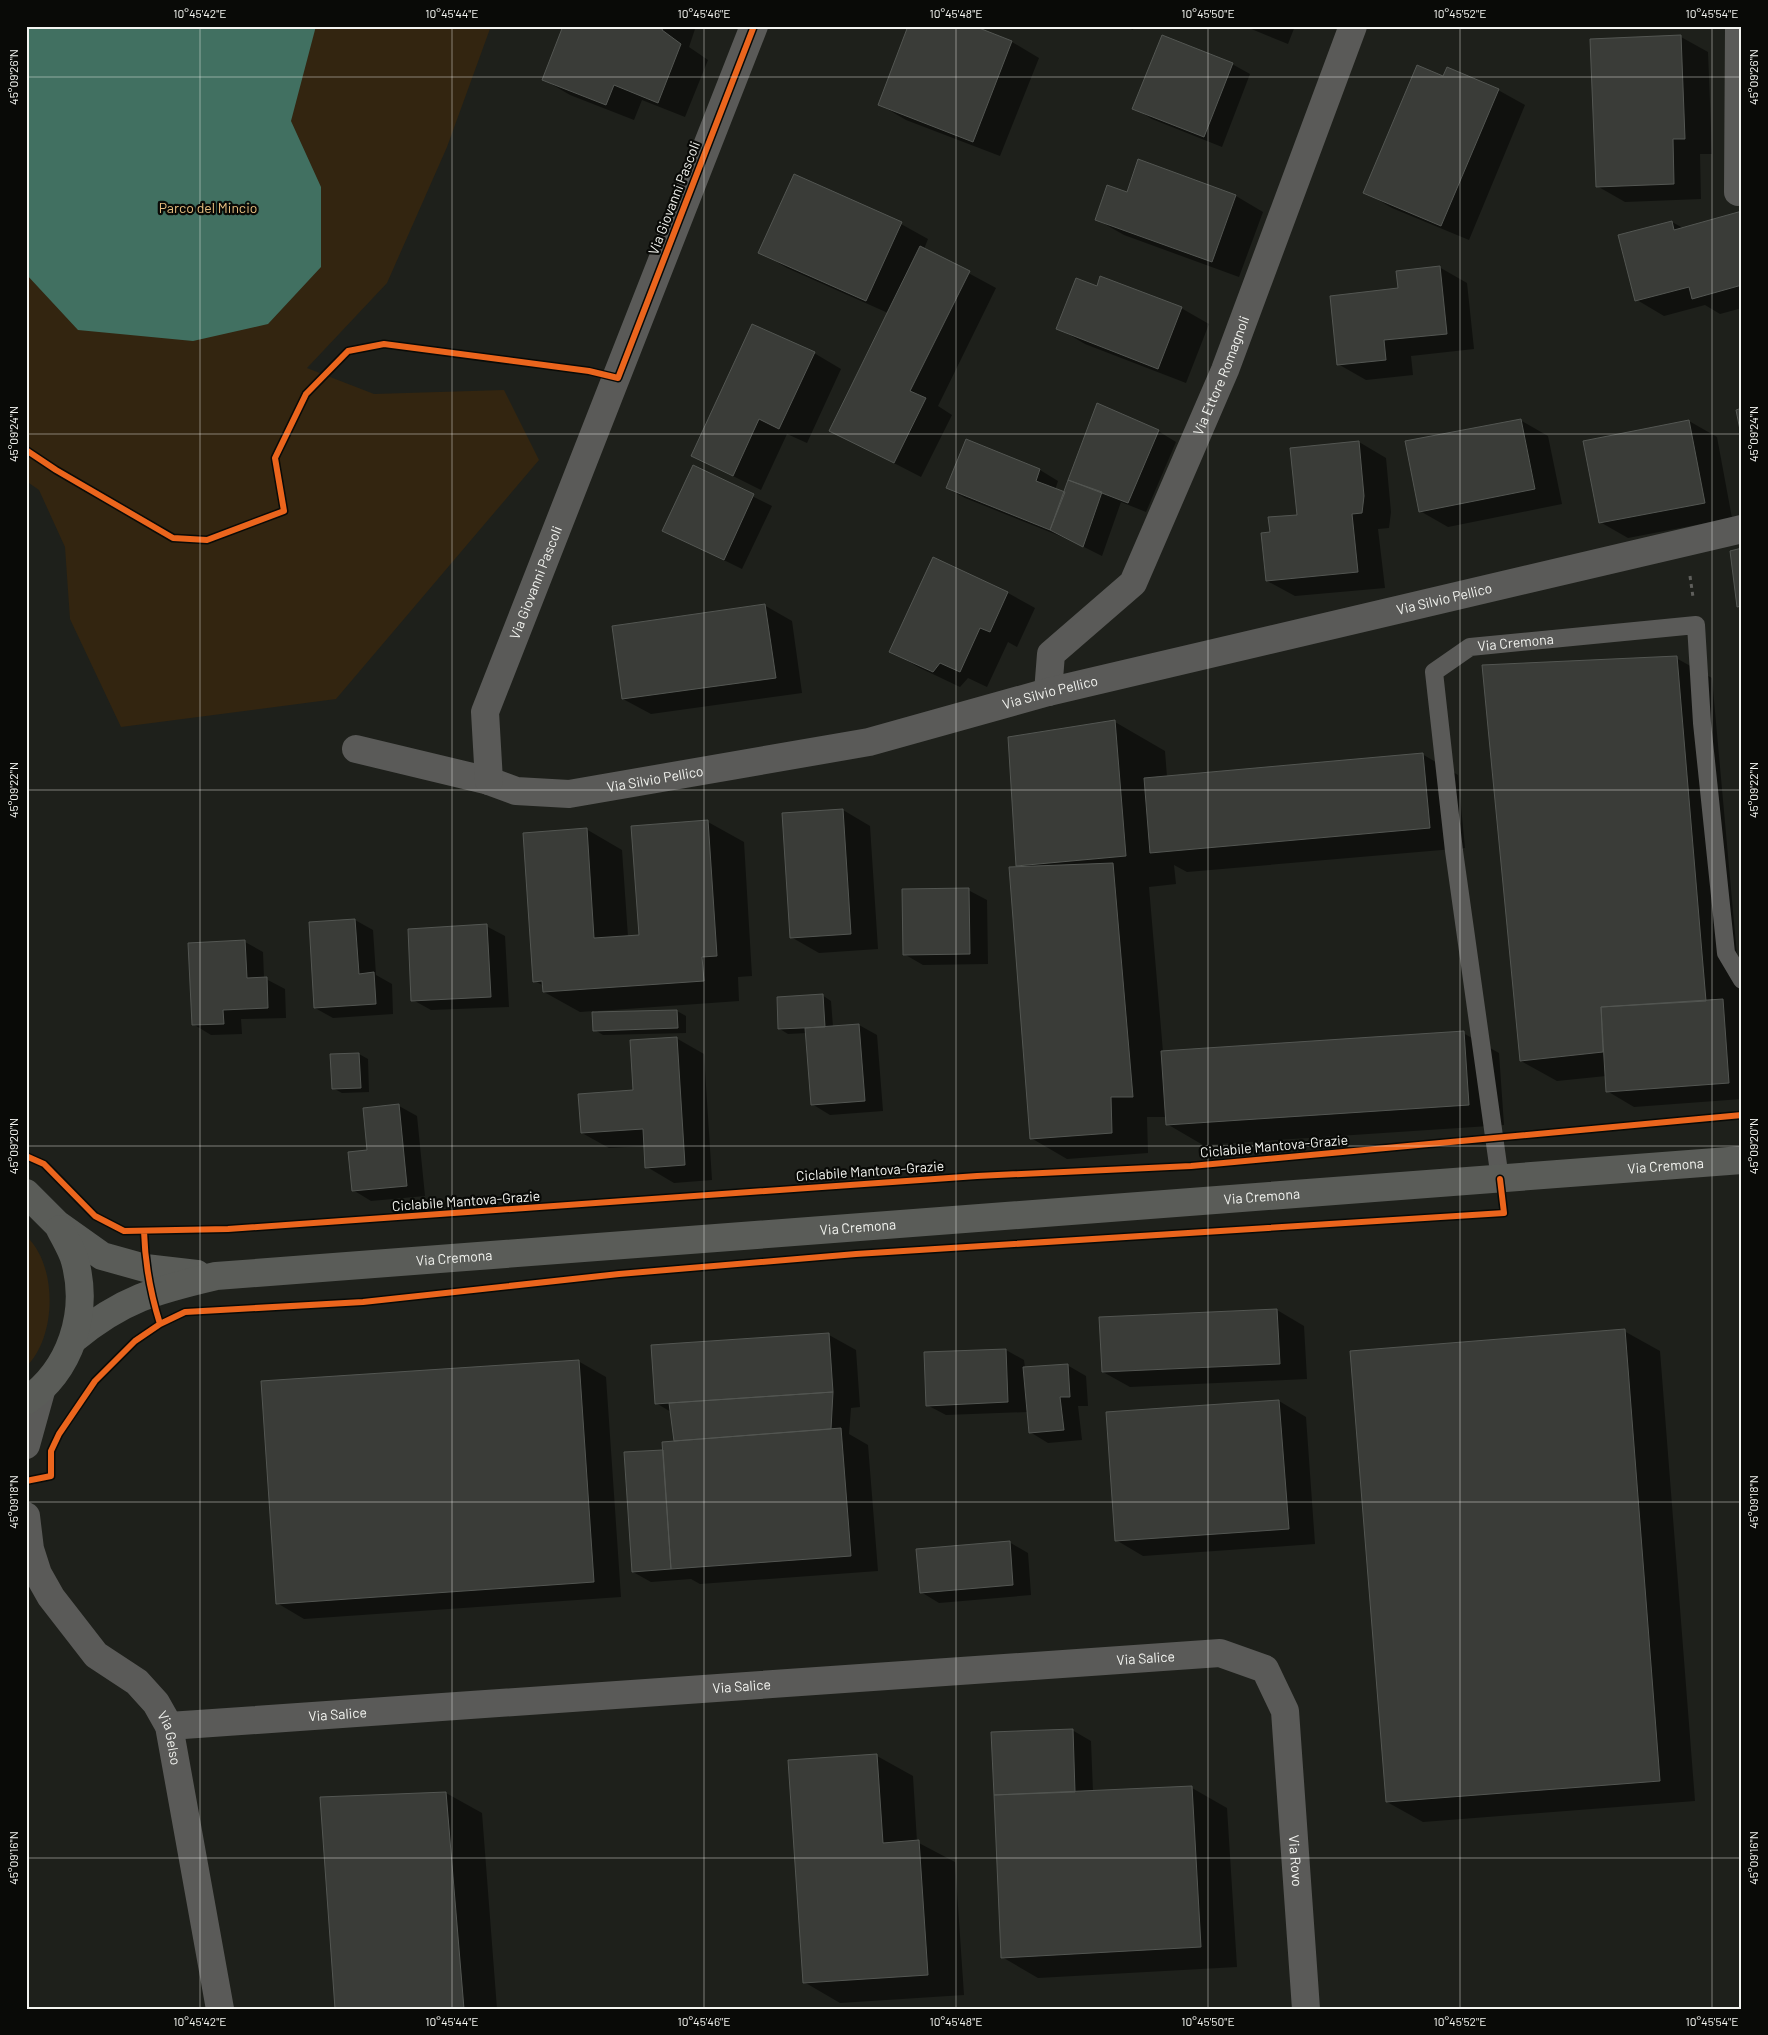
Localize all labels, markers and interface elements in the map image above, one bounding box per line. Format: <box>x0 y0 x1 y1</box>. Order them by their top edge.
text: 10°45'42"E <box>173 6 227 20</box>
text: 10°45'44"E <box>425 6 479 20</box>
text: 10°45'46"E <box>677 6 731 20</box>
text: 10°45'48"E <box>929 6 983 20</box>
text: 10°45'50"E <box>1181 6 1235 20</box>
text: 10°45'52"E <box>1434 6 1486 20</box>
text: 10°45'54"E <box>1686 6 1738 20</box>
text: 45°09'26"N <box>6 49 20 105</box>
text: 45°09'26"N <box>1746 49 1760 105</box>
street label: Via Giovanni Pascoli <box>644 139 703 257</box>
park label: Parco del Mincio <box>159 199 257 216</box>
street label: Via Ettore Romagnoli <box>1189 313 1252 438</box>
text: 45°09'24"N <box>6 406 20 462</box>
text: 45°09'24"N <box>1746 406 1760 462</box>
street label: Via Giovanni Pascoli <box>505 523 565 642</box>
street label: Via Silvio Pellico <box>1394 579 1494 618</box>
street label: Via Cremona <box>1477 630 1555 654</box>
street label: Via Silvio Pellico <box>1000 672 1099 712</box>
text: 45°09'22"N <box>6 762 20 818</box>
street label: Via Silvio Pellico <box>605 762 705 795</box>
text: 45°09'22"N <box>1746 762 1760 818</box>
text: 45°09'20"N <box>6 1118 20 1174</box>
text: 45°09'20"N <box>1746 1118 1760 1174</box>
street label: Ciclabile Mantova-Grazie <box>1199 1131 1349 1160</box>
street label: Via Cremona <box>1627 1154 1704 1177</box>
street label: Ciclabile Mantova-Grazie <box>795 1157 945 1184</box>
street label: Via Cremona <box>1223 1185 1301 1207</box>
street label: Ciclabile Mantova-Grazie <box>391 1187 541 1214</box>
street label: Via Cremona <box>819 1215 897 1238</box>
street label: Via Cremona <box>415 1246 493 1269</box>
text: 45°09'18"N <box>6 1475 20 1529</box>
text: 45°09'18"N <box>1746 1475 1760 1529</box>
street label: Via Salice <box>1116 1647 1175 1668</box>
street label: Via Salice <box>712 1675 771 1696</box>
street label: Via Salice <box>308 1703 367 1724</box>
street label: Via Gelso <box>154 1708 185 1766</box>
text: 45°09'16"N <box>6 1831 20 1885</box>
text: 45°09'16"N <box>1746 1831 1760 1885</box>
street label: Via Rovo <box>1286 1834 1306 1887</box>
text: 10°45'42"E <box>173 2014 227 2028</box>
text: 10°45'44"E <box>425 2014 479 2028</box>
text: 10°45'46"E <box>677 2014 731 2028</box>
text: 10°45'48"E <box>929 2014 983 2028</box>
text: 10°45'50"E <box>1181 2014 1235 2028</box>
text: 10°45'52"E <box>1434 2014 1486 2028</box>
text: 10°45'54"E <box>1686 2014 1738 2028</box>

